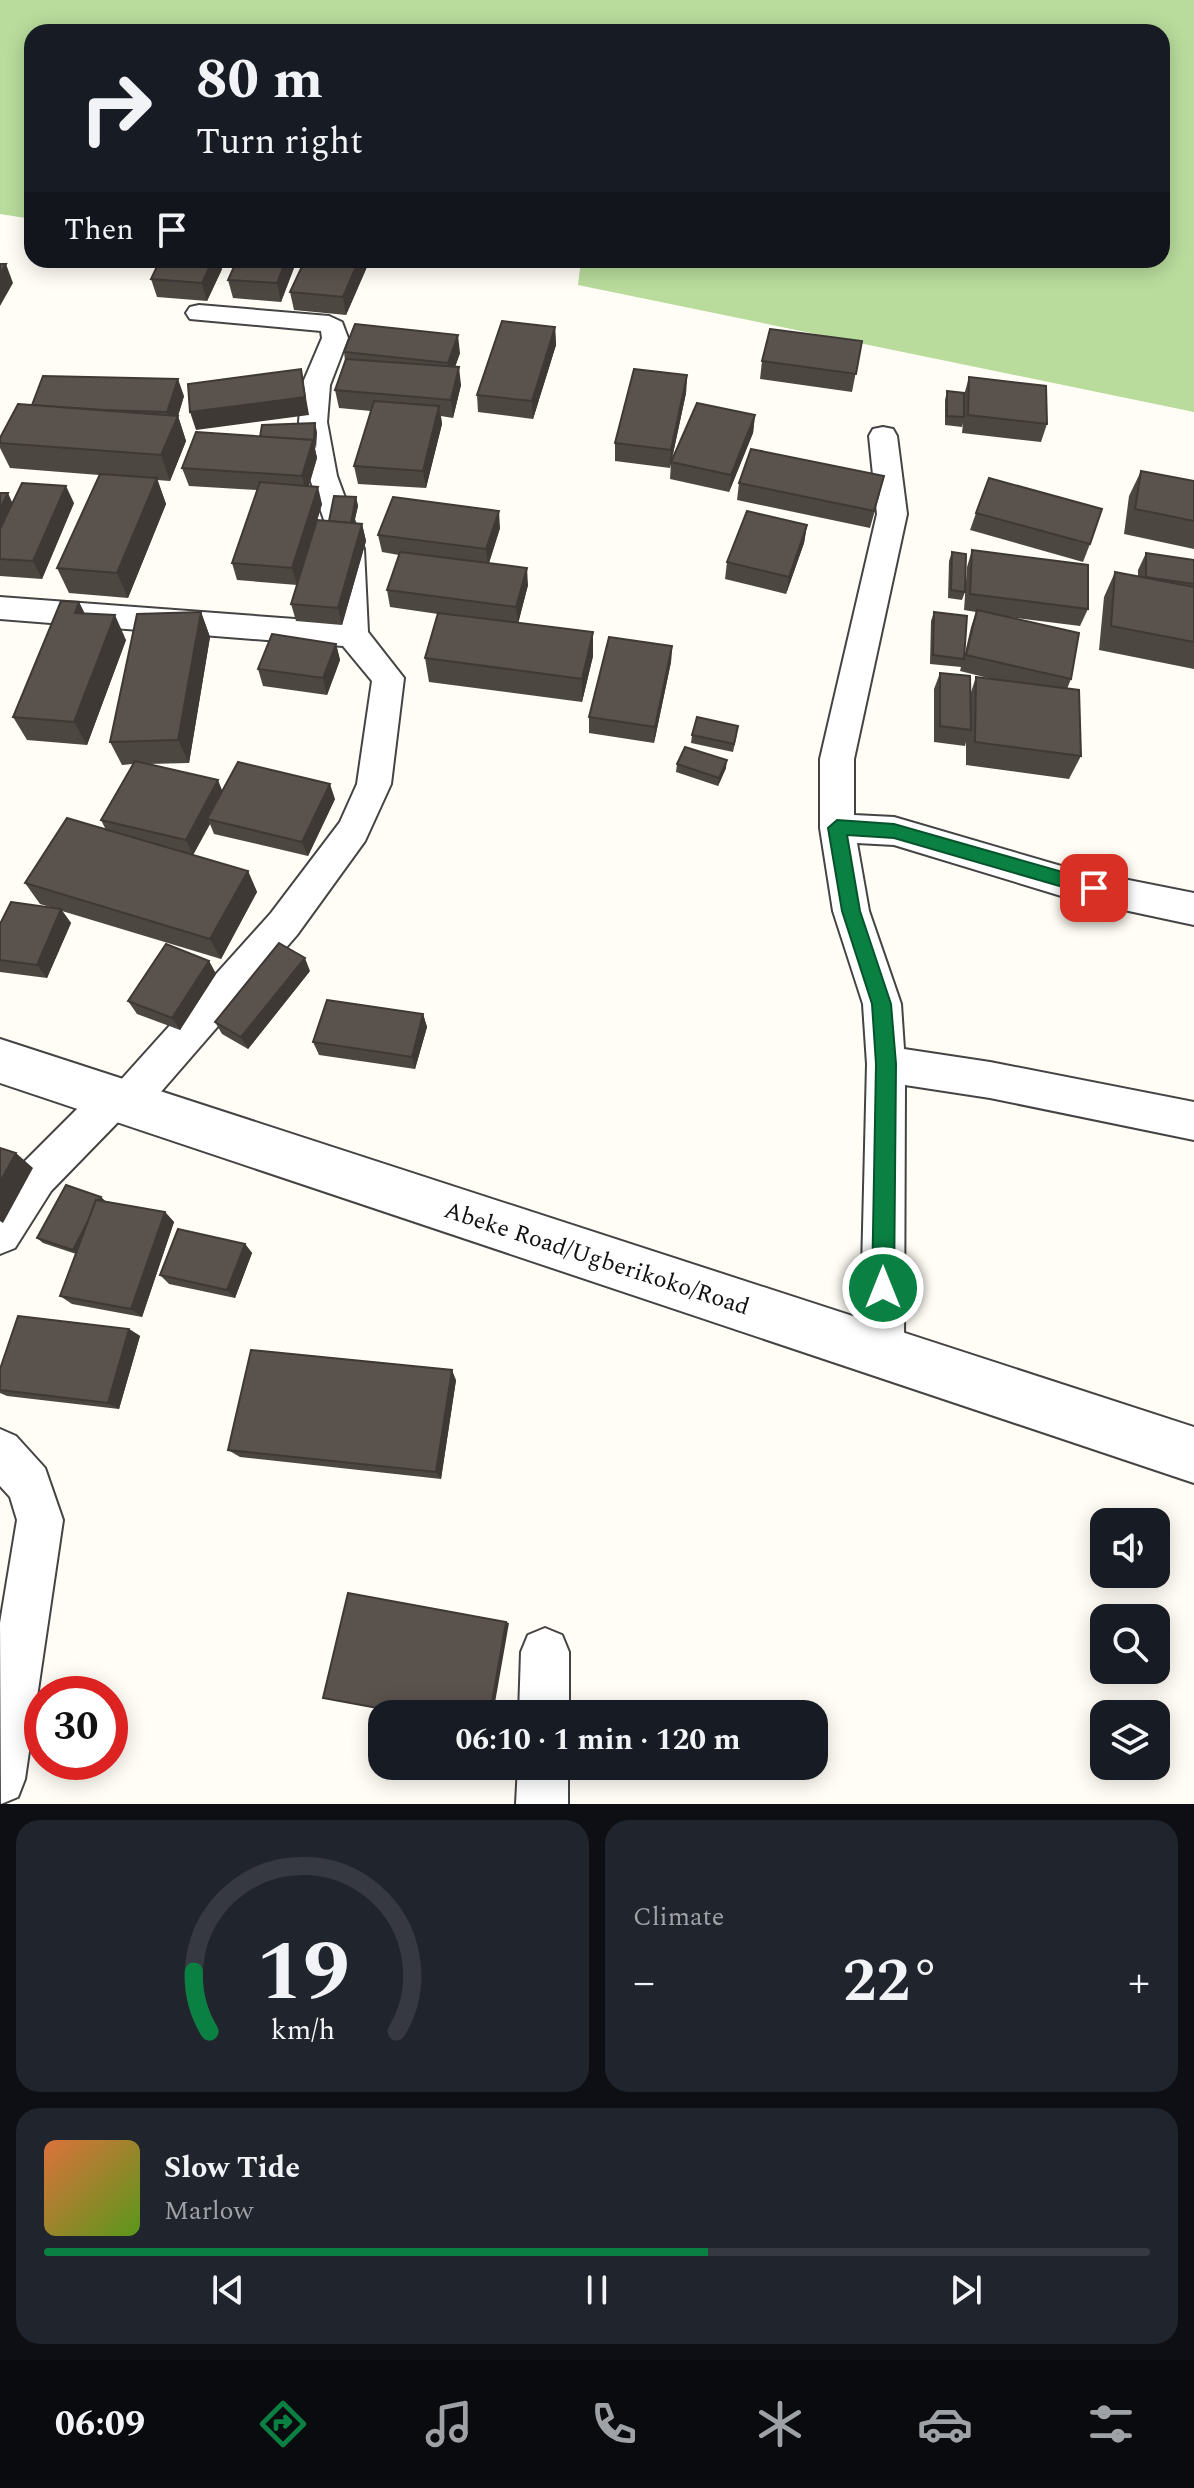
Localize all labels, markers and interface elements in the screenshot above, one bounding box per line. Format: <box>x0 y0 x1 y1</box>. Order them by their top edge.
text: 80 m <box>196 38 323 123</box>
icon: right <box>64 56 168 160</box>
text: Turn right <box>196 115 363 170</box>
text: Then <box>64 207 134 253</box>
icon: arrive <box>150 208 194 252</box>
pin <box>1060 854 1128 922</box>
icon: arrive <box>1072 866 1116 910</box>
street label: Abeke Road/Ugberikoko/Road <box>439 1193 754 1325</box>
position arrow <box>841 1246 925 1330</box>
map controls <box>1090 1508 1170 1780</box>
button: sound <box>1090 1508 1170 1588</box>
button: search <box>1090 1604 1170 1684</box>
speed limit sign: 30 <box>24 1676 128 1780</box>
button: layers <box>1090 1700 1170 1780</box>
text: 06:10 · 1 min · 120 m <box>455 1717 741 1763</box>
text: Climate <box>633 1897 724 1937</box>
text: 19 <box>256 1910 349 2037</box>
text: 22° <box>843 1936 940 2028</box>
text: − <box>633 1949 655 2016</box>
text: + <box>1128 1949 1150 2016</box>
text: km/h <box>270 2009 335 2052</box>
text: Slow Tide <box>164 2145 300 2191</box>
text: Marlow <box>164 2191 253 2231</box>
icon: previous <box>206 2268 250 2312</box>
icon: pause <box>575 2268 619 2312</box>
icon: next <box>944 2268 988 2312</box>
icon: directions <box>255 2396 311 2452</box>
icon: music <box>421 2396 477 2452</box>
icon: phone <box>586 2396 642 2452</box>
icon: climate <box>752 2396 808 2452</box>
icon: car <box>917 2396 973 2452</box>
icon: filters <box>1083 2396 1139 2452</box>
text: 06:09 <box>55 2397 145 2452</box>

